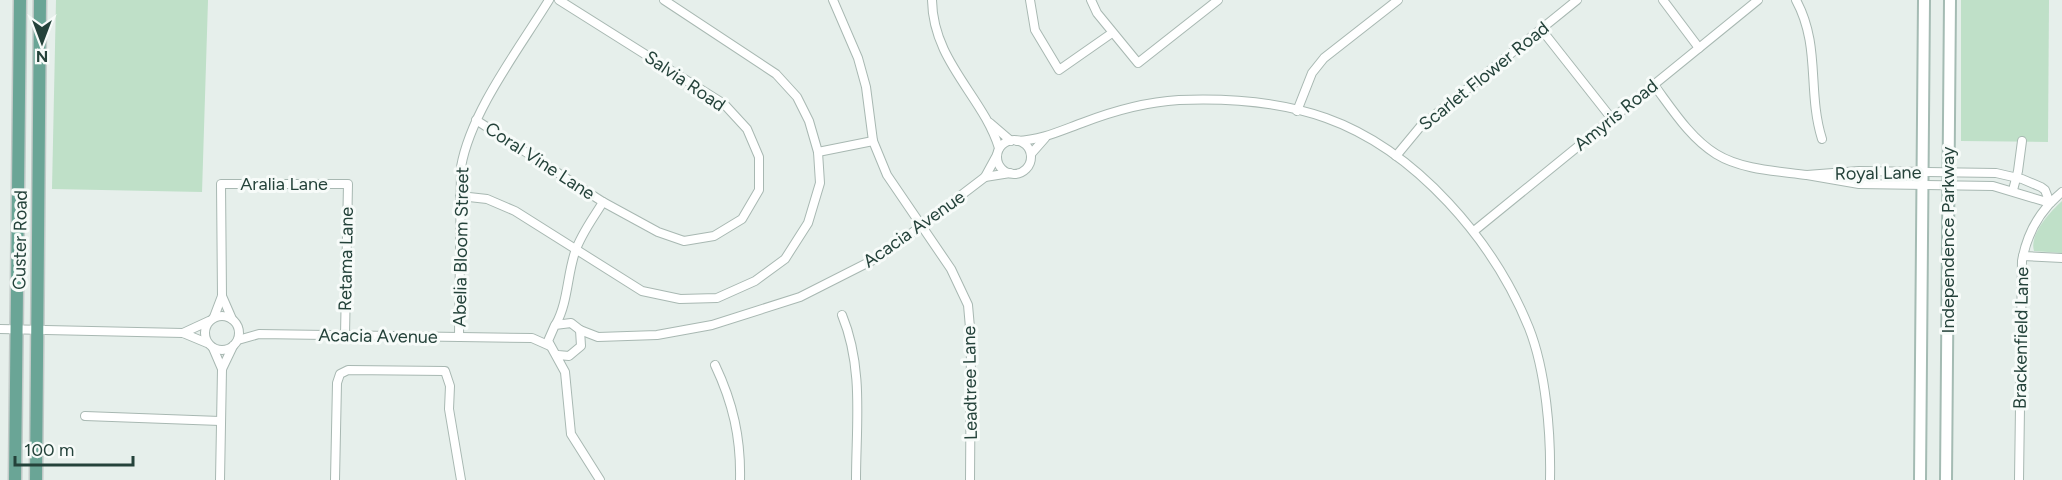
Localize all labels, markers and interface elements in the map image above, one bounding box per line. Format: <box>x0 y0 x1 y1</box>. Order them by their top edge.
north arrow <box>12 12 72 72</box>
street label: Scarlet Flower Road <box>1415 17 1553 135</box>
street label: Salvia Road <box>640 46 730 116</box>
text: N <box>36 47 48 66</box>
street label: Amyris Road <box>1570 75 1662 155</box>
street label: Coral Vine Lane <box>481 117 599 205</box>
street label: Independence Parkway <box>1937 146 1959 333</box>
street label: Royal Lane <box>1834 161 1922 185</box>
street label: Abelia Bloom Street <box>449 166 473 327</box>
street label: Aralia Lane <box>240 173 328 195</box>
street label: Acacia Avenue <box>859 186 969 272</box>
street label: Custer Road <box>8 190 32 290</box>
street label: Retama Lane <box>334 206 358 311</box>
street label: Brackenfield Lane <box>2009 266 2033 409</box>
street label: Acacia Avenue <box>318 324 438 348</box>
street label: Leadtree Lane <box>958 325 982 440</box>
scale bar <box>15 429 134 467</box>
text: 100 m <box>24 439 74 461</box>

